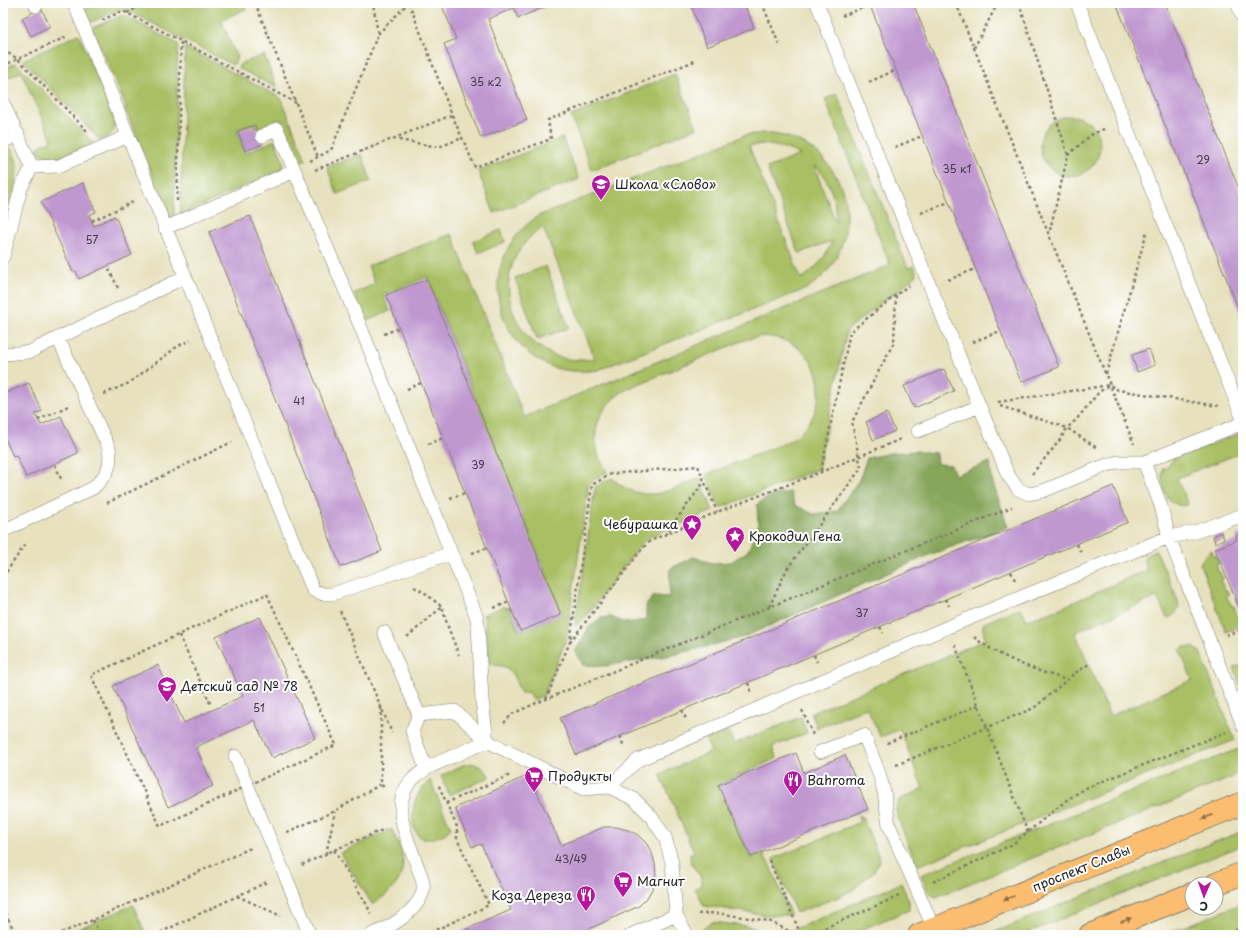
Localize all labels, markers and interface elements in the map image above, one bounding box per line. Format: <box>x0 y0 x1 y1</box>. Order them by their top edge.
house number: 35 к2 <box>470 73 502 90</box>
house number: 29 <box>1196 151 1210 168</box>
house number: 35 к1 <box>943 160 972 177</box>
school or university icon: Школа «Слово» <box>590 173 612 201</box>
place label: Школа «Слово» <box>615 174 716 193</box>
house number: 57 <box>85 231 99 248</box>
house number: 41 <box>293 392 305 409</box>
house number: 39 <box>471 456 485 473</box>
place icon: Чебурашка <box>681 513 703 541</box>
place label: Чебурашка <box>603 514 679 533</box>
place icon: Крокодил Гена <box>724 525 746 553</box>
place label: Крокодил Гена <box>749 526 842 545</box>
house number: 37 <box>856 604 869 621</box>
school or university icon: Детский сад № 78 <box>156 675 178 703</box>
place label: Детский сад № 78 <box>180 676 298 695</box>
house number: 51 <box>253 699 265 716</box>
supermarket icon: Продукты <box>523 765 545 793</box>
place label: Продукты <box>548 766 612 785</box>
restaurant icon: Bahroma <box>782 769 804 797</box>
place label: Bahroma <box>807 770 866 789</box>
one-way arrow <box>1200 815 1212 821</box>
street label: проспект Славы <box>1029 839 1133 896</box>
house number: 43/49 <box>555 850 587 867</box>
supermarket icon: Магнит <box>612 870 634 898</box>
place label: Магнит <box>637 871 685 890</box>
north arrow <box>1184 876 1224 916</box>
restaurant icon: Коза Дереза <box>575 884 597 912</box>
place label: Коза Дереза <box>491 885 573 904</box>
one-way arrow <box>1003 895 1014 901</box>
text: С <box>1199 898 1208 915</box>
one-way arrow <box>1121 917 1133 923</box>

